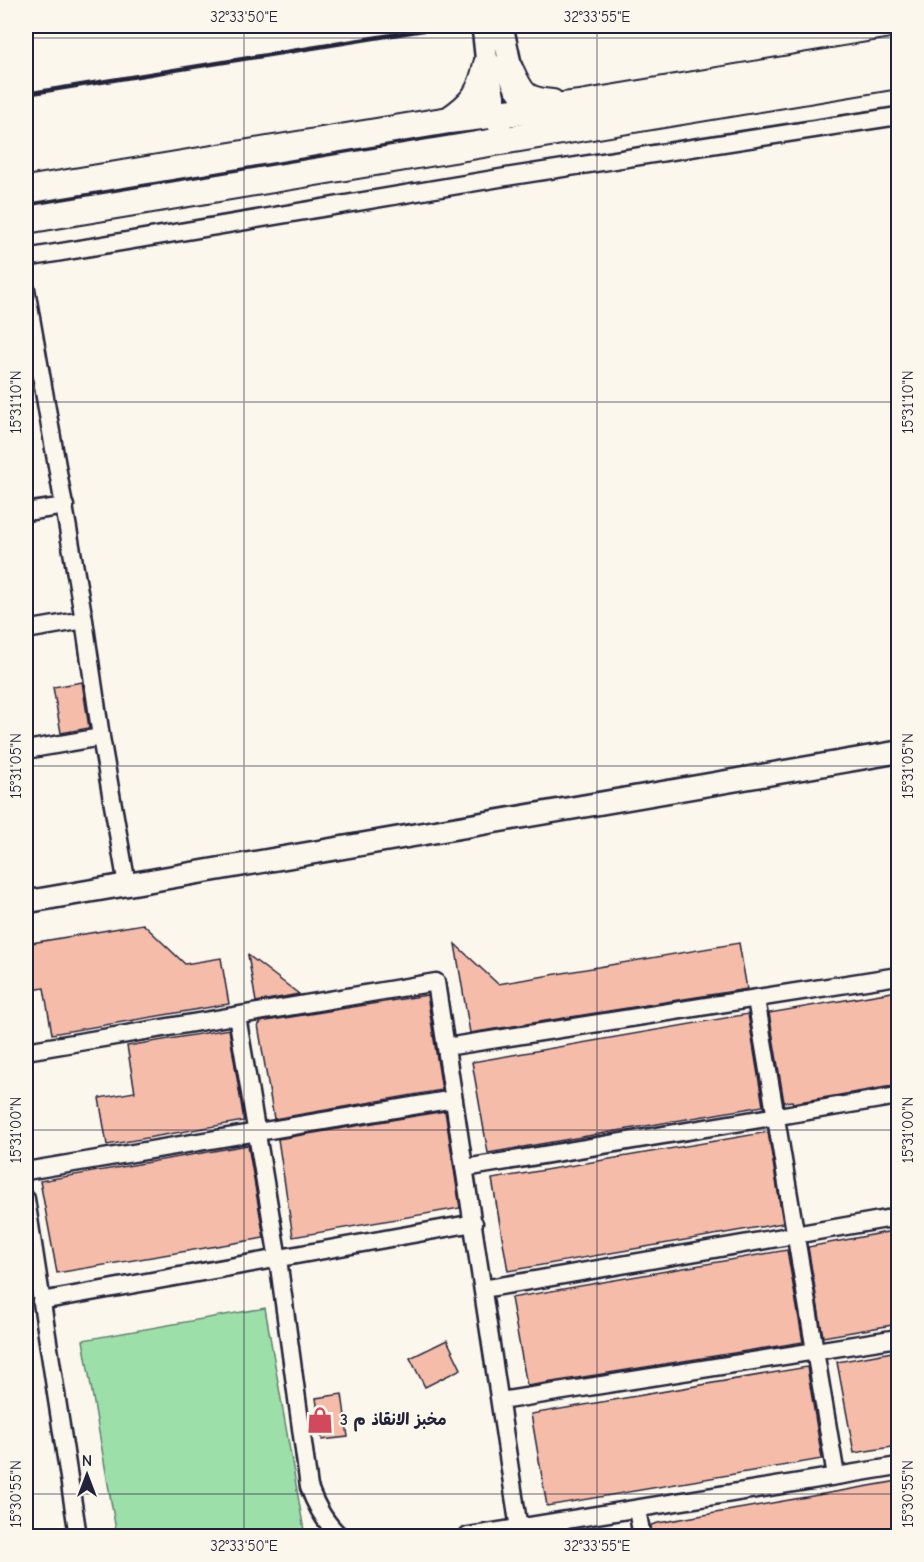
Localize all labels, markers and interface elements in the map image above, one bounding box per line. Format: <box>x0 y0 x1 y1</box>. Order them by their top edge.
text: 32°33'50"E <box>210 8 278 26</box>
text: 32°33'55"E <box>564 8 630 26</box>
text: 15°31'10"N <box>7 370 25 434</box>
text: 15°31'10"N <box>899 370 917 434</box>
text: 15°31'05"N <box>7 733 25 799</box>
text: 15°31'05"N <box>899 733 917 799</box>
text: 15°31'00"N <box>7 1097 25 1163</box>
text: 15°31'00"N <box>899 1097 917 1163</box>
shop icon: مخبز الانقاذ م 3 <box>305 1405 335 1435</box>
place label: مخبز الانقاذ م 3 <box>340 1411 447 1432</box>
north arrow <box>57 1445 117 1505</box>
text: N <box>82 1452 92 1470</box>
text: 15°30'55"N <box>7 1460 25 1528</box>
text: 15°30'55"N <box>899 1460 917 1528</box>
text: 32°33'50"E <box>210 1537 278 1555</box>
text: 32°33'55"E <box>564 1537 630 1555</box>

